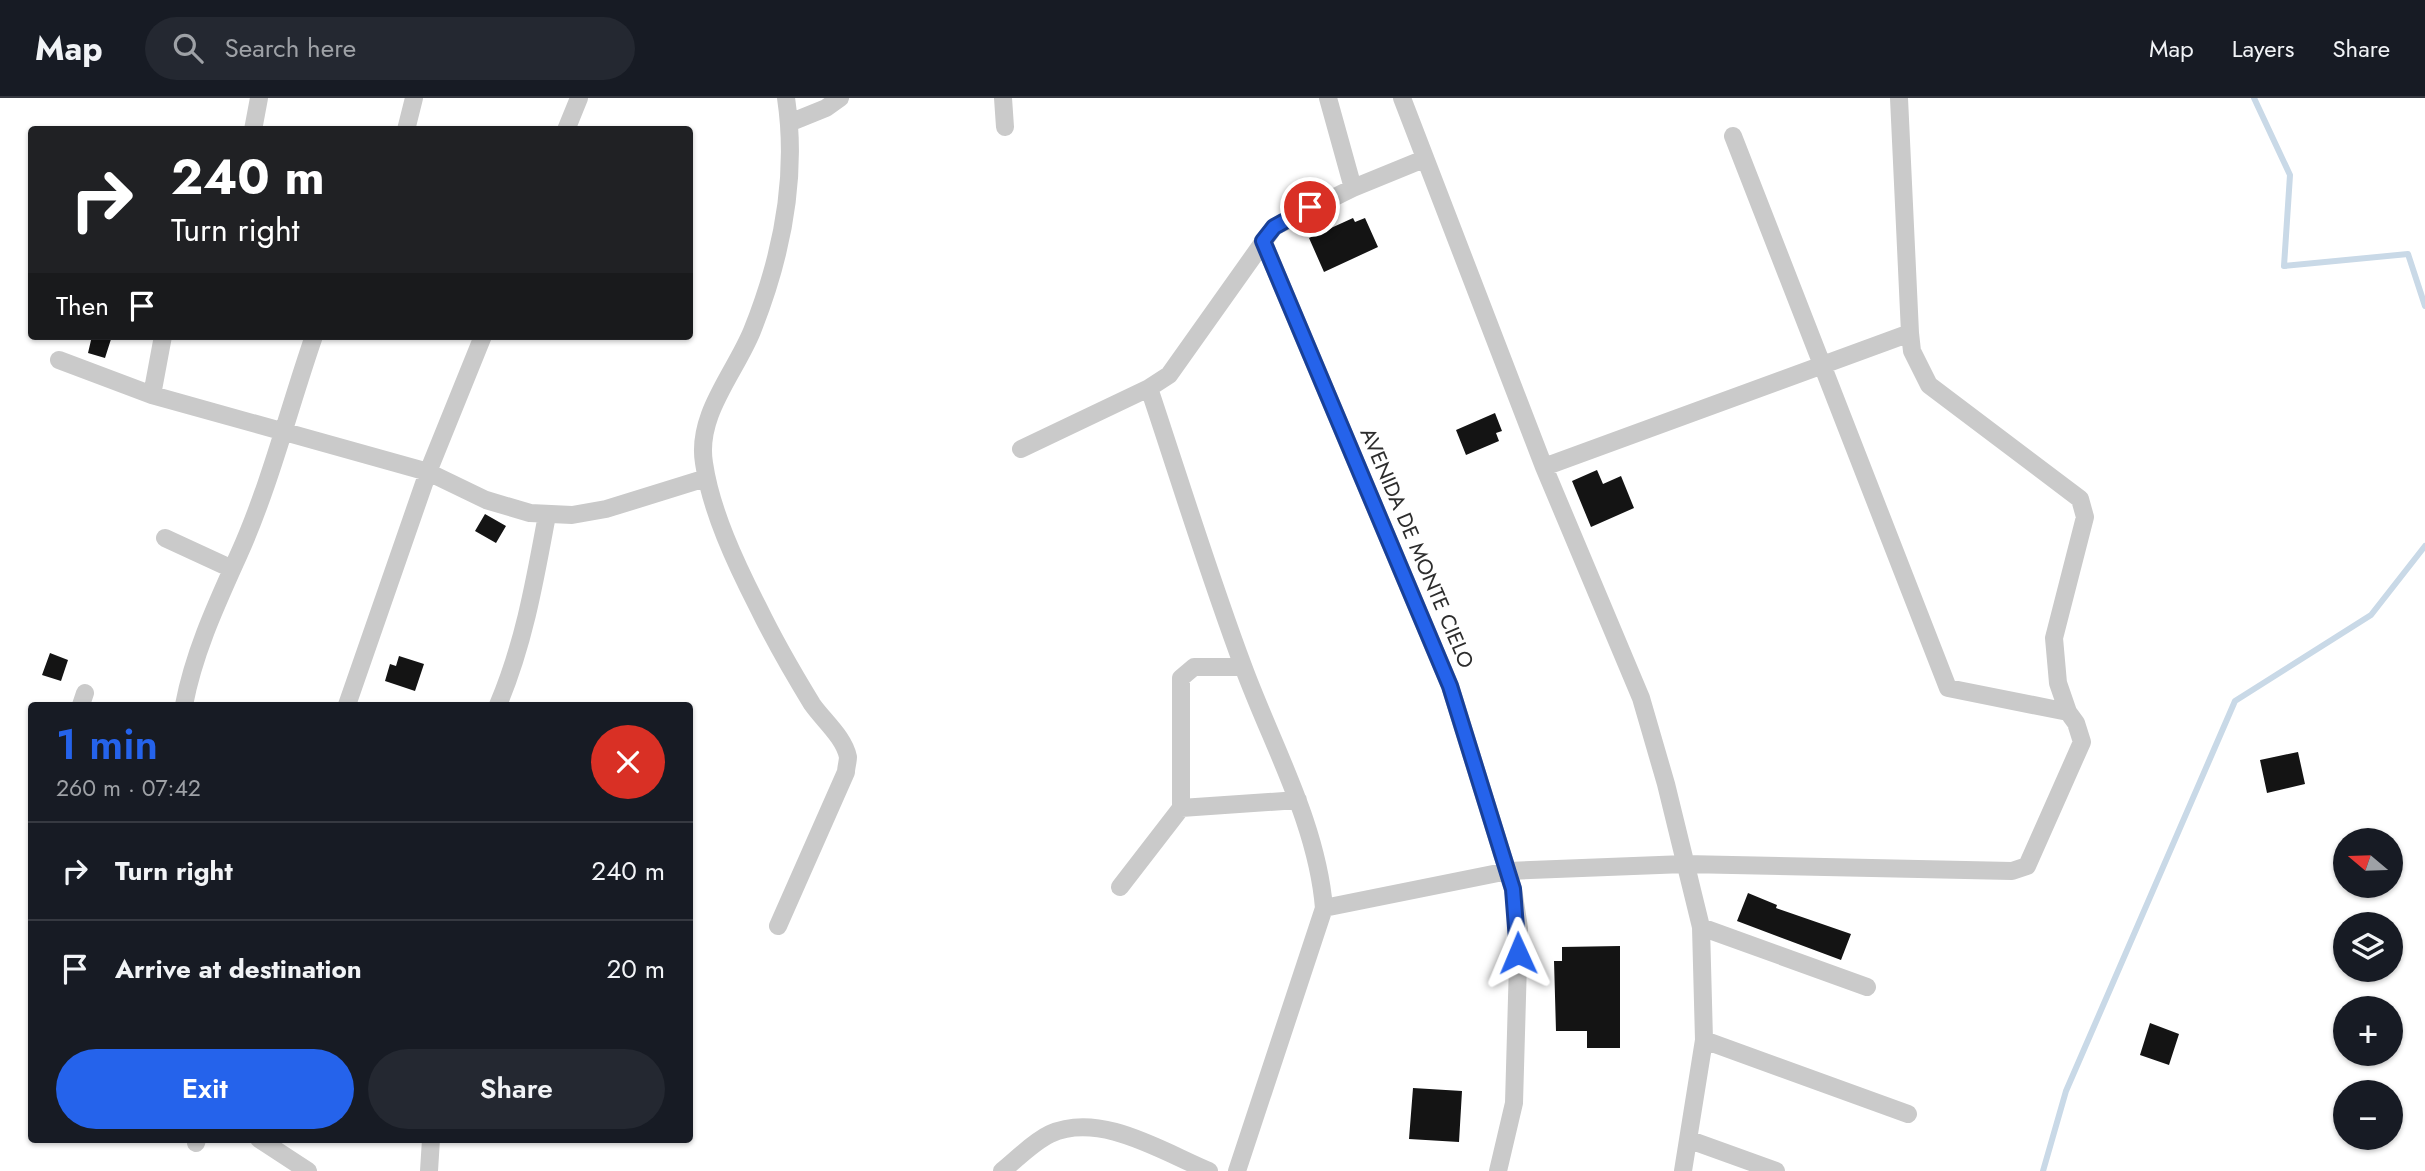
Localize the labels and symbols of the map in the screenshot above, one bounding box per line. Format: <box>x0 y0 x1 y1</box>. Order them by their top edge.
pin <box>1280 177 1340 237</box>
street label: AVENIDA DE MONTE CIELO <box>1353 423 1481 673</box>
north arrow <box>2333 828 2403 898</box>
position arrow <box>1481 916 1555 990</box>

